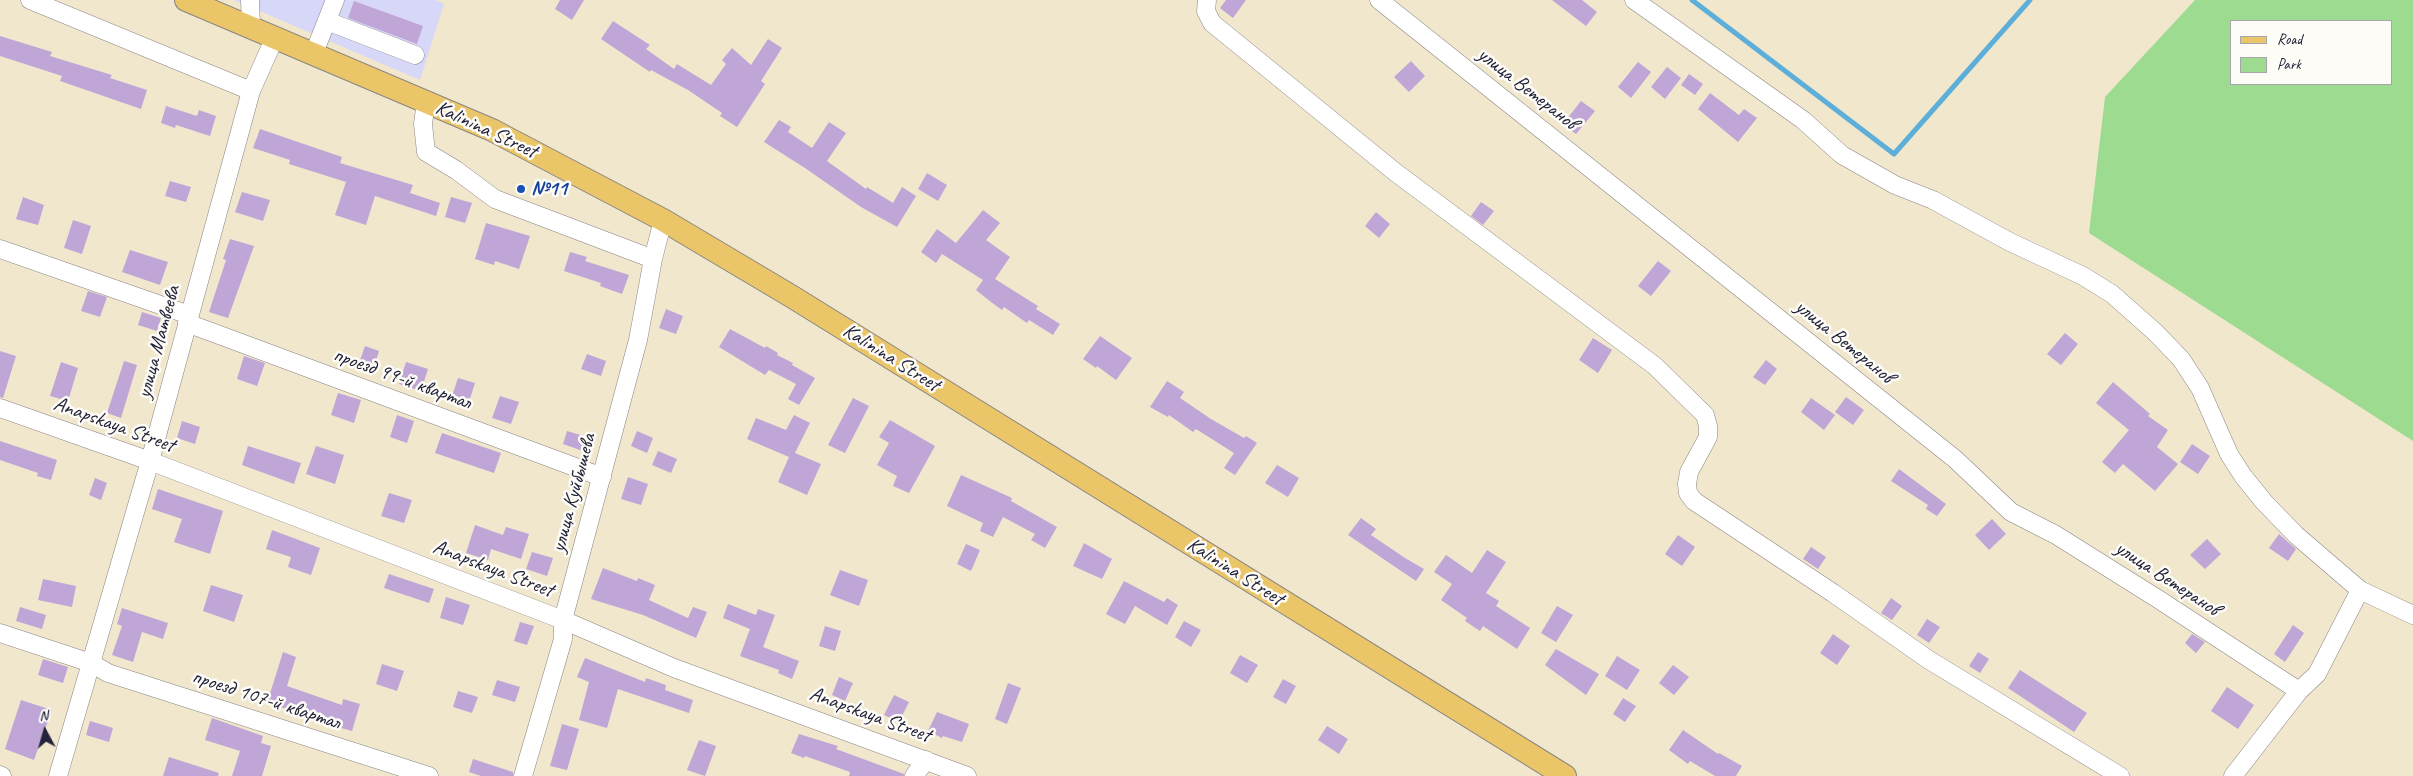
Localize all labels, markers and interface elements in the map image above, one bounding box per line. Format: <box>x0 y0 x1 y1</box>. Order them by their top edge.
legend <box>2230 20 2393 85</box>
text: Road <box>2277 30 2302 49</box>
street label: улица Ветеранов <box>1472 42 1582 136</box>
text: Park <box>2277 55 2301 74</box>
street label: Kalinina Street <box>431 96 541 164</box>
place label: №11 <box>531 176 567 202</box>
marker: №11 <box>515 183 527 195</box>
street label: улица Матвеева <box>132 283 186 401</box>
street label: улица Ветеранов <box>1790 295 1898 389</box>
street label: Kalinina Street <box>838 318 944 398</box>
street label: проезд 99-й квартал <box>330 342 474 416</box>
street label: Anapskaya Street <box>50 391 178 459</box>
street label: улица Куйбышева <box>546 431 602 555</box>
street label: Kalinina Street <box>1182 532 1288 612</box>
street label: Anapskaya Street <box>429 535 557 603</box>
street label: улица Ветеранов <box>2110 536 2224 622</box>
street label: проезд 107-й квартал <box>189 664 343 736</box>
street label: Anapskaya Street <box>806 681 934 749</box>
north arrow <box>20 706 70 756</box>
text: N <box>38 707 49 724</box>

